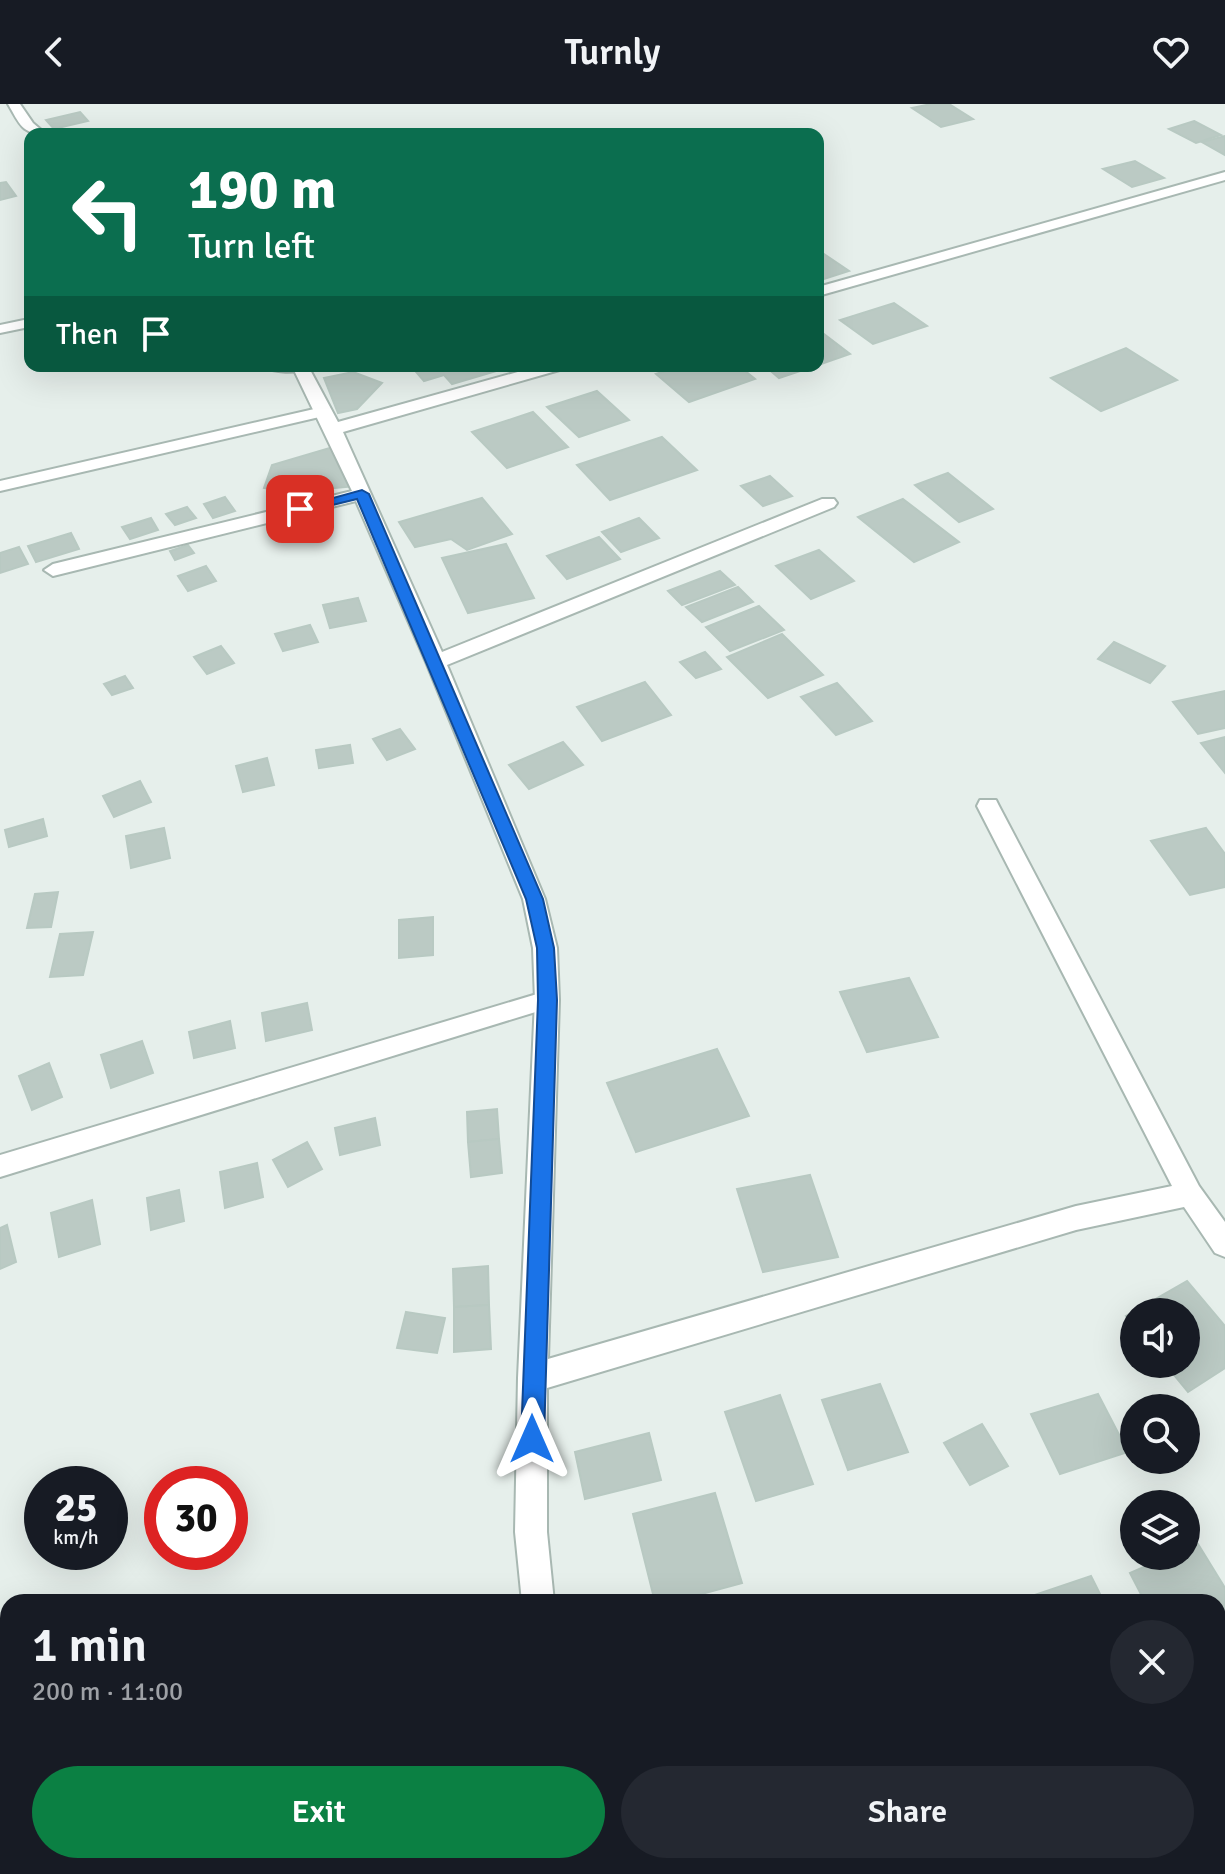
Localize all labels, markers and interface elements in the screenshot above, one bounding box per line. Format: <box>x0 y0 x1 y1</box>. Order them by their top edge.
icon: back <box>32 30 76 74</box>
text: Turnly <box>564 30 661 75</box>
icon: heart <box>1149 30 1193 74</box>
text: 190 m <box>188 155 336 224</box>
icon: left <box>56 160 160 264</box>
text: Turn left <box>188 224 315 269</box>
icon: arrive <box>134 312 178 356</box>
text: Then <box>56 316 118 353</box>
pin <box>266 475 334 543</box>
icon: arrive <box>278 487 322 531</box>
map controls <box>1120 1298 1200 1570</box>
button: sound <box>1120 1298 1200 1378</box>
button: search <box>1120 1394 1200 1474</box>
position arrow <box>490 1397 574 1481</box>
speed limit sign: 30 <box>144 1466 248 1570</box>
text: 25 <box>54 1483 98 1533</box>
button: layers <box>1120 1490 1200 1570</box>
text: km/h <box>53 1525 99 1550</box>
text: 1 min <box>32 1616 147 1675</box>
button: close <box>1110 1620 1194 1704</box>
text: 200 m · 11:00 <box>32 1676 183 1708</box>
button: Exit <box>32 1766 605 1858</box>
button: Share <box>621 1766 1194 1858</box>

